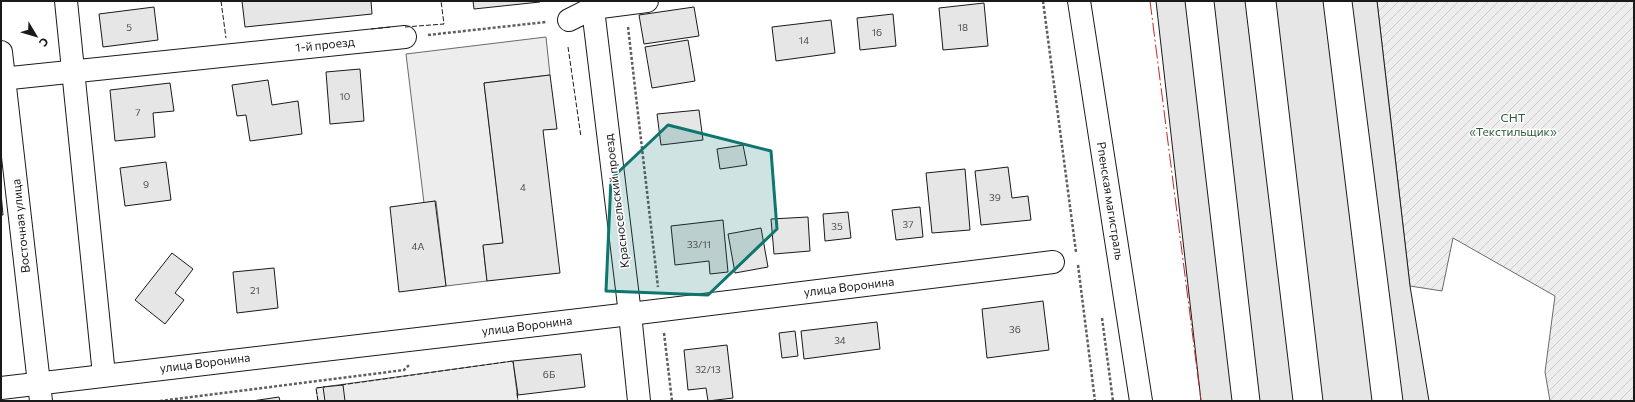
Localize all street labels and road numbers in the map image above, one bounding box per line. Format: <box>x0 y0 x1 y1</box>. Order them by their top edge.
street label: 1-й проезд <box>295 34 355 54</box>
street label: Красносельский проезд <box>601 133 631 269</box>
street label: Рпенская магистраль <box>1095 141 1127 261</box>
street label: Восточная улица <box>8 178 32 274</box>
street label: улица Воронина <box>803 274 895 299</box>
street label: улица Воронина <box>481 313 573 338</box>
street label: улица Воронина <box>159 350 251 375</box>

